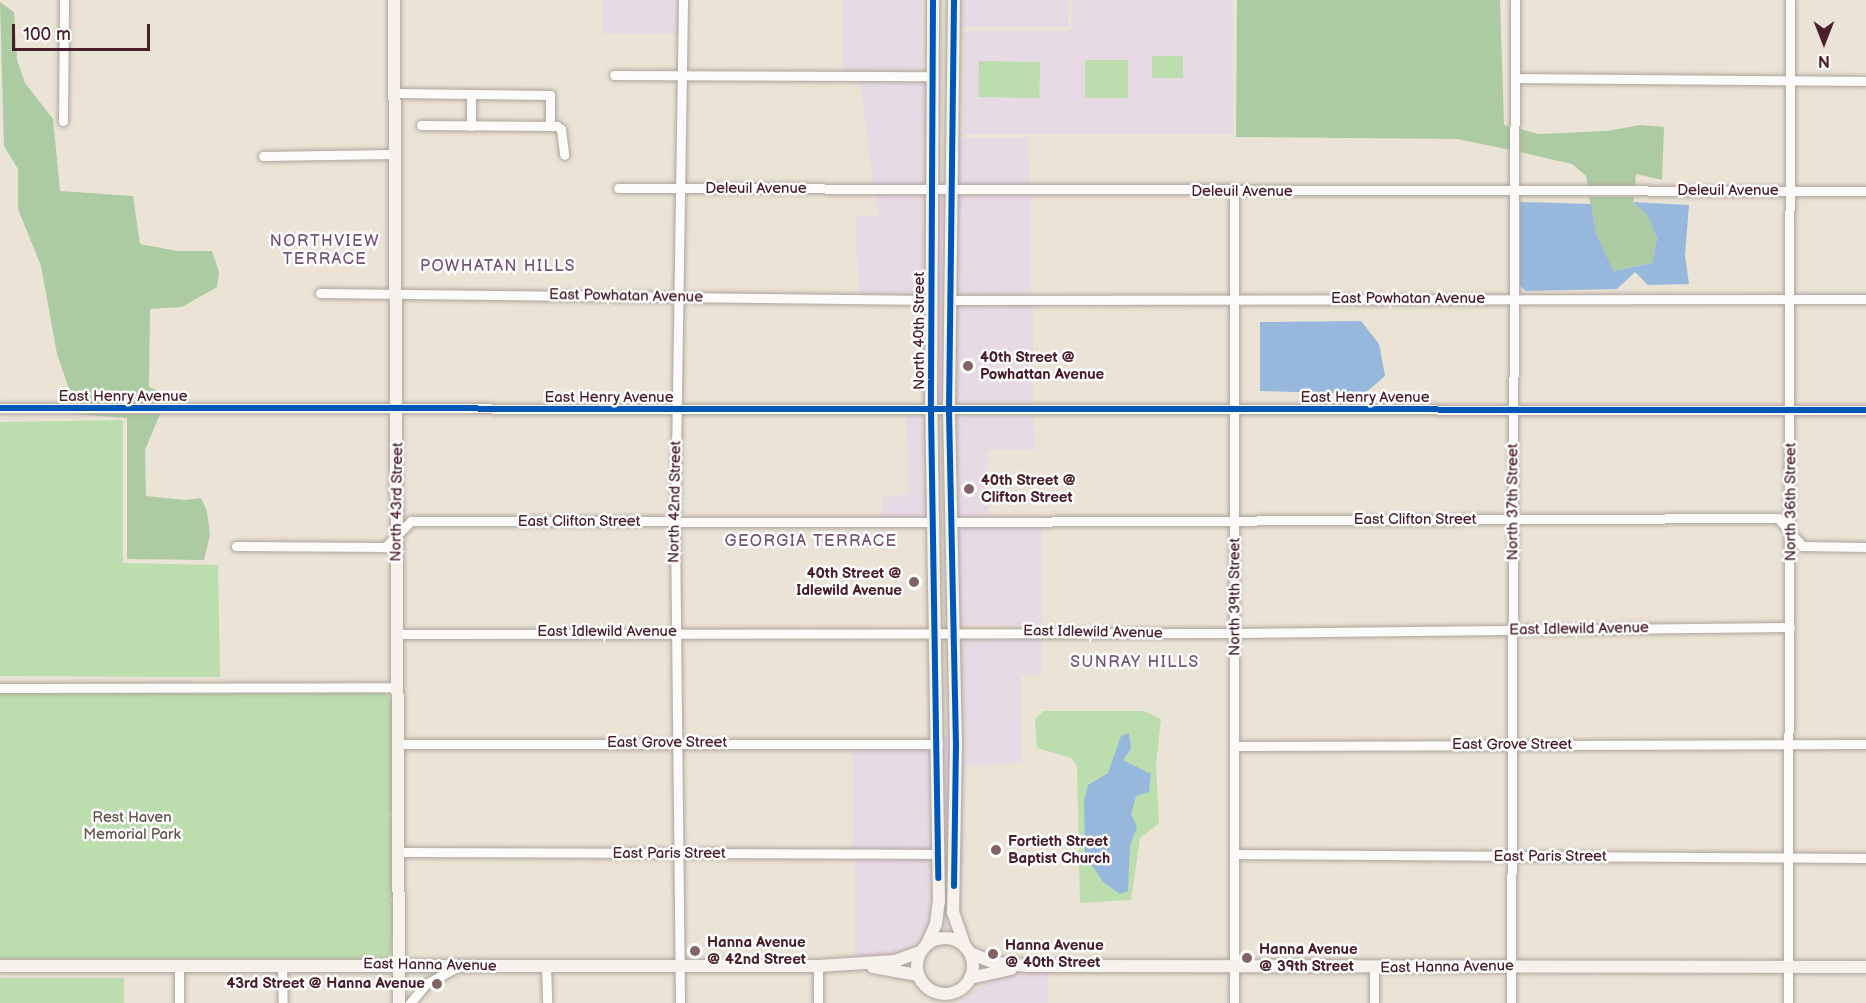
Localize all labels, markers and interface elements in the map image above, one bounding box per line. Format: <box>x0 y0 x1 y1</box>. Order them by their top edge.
scale bar <box>15 12 153 50</box>
north arrow <box>1794 12 1854 72</box>
text: 100 m <box>23 24 71 45</box>
text: N <box>1818 51 1830 70</box>
street label: Deleuil Avenue <box>705 180 807 198</box>
street label: Deleuil Avenue <box>1677 182 1779 200</box>
street label: Deleuil Avenue <box>1191 183 1293 201</box>
district label: NORTHVIEW TERRACE <box>270 232 380 270</box>
district label: POWHATAN HILLS <box>420 257 576 277</box>
street label: North 40th Street <box>911 272 929 390</box>
street label: East Powhatan Avenue <box>549 286 703 306</box>
street label: East Powhatan Avenue <box>1331 290 1485 308</box>
place label: 40th Street @ Powhattan Avenue <box>980 348 1104 383</box>
marker: 40th Street @ Powhattan Avenue <box>961 359 975 373</box>
street label: East Henry Avenue <box>58 388 188 406</box>
street label: East Henry Avenue <box>544 389 674 407</box>
street label: East Henry Avenue <box>1300 389 1430 407</box>
street label: North 42nd Street <box>665 441 685 563</box>
street label: North 43rd Street <box>387 442 407 562</box>
street label: North 37th Street <box>1504 443 1522 561</box>
street label: North 36th Street <box>1782 443 1800 561</box>
place label: 40th Street @ Clifton Street <box>981 471 1076 506</box>
marker: 40th Street @ Clifton Street <box>962 482 976 496</box>
street label: East Clifton Street <box>1354 511 1476 529</box>
street label: East Clifton Street <box>518 513 640 531</box>
district label: GEORGIA TERRACE <box>724 532 898 552</box>
street label: North 39th Street <box>1226 538 1244 656</box>
place label: 40th Street @ Idlewild Avenue <box>796 564 902 599</box>
marker: 40th Street @ Idlewild Avenue <box>907 575 921 589</box>
street label: East Idlewild Avenue <box>1509 619 1649 639</box>
street label: East Idlewild Avenue <box>1023 622 1163 642</box>
street label: East Idlewild Avenue <box>537 623 677 641</box>
district label: SUNRAY HILLS <box>1070 653 1200 673</box>
street label: East Grove Street <box>607 734 727 752</box>
street label: East Grove Street <box>1452 736 1572 754</box>
park label: Rest Haven Memorial Park <box>83 808 181 843</box>
place label: Fortieth Street Baptist Church <box>1008 832 1110 867</box>
marker: Fortieth Street Baptist Church <box>989 843 1003 857</box>
street label: East Paris Street <box>612 845 726 863</box>
street label: East Paris Street <box>1493 848 1607 866</box>
place label: Hanna Avenue @ 42nd Street <box>707 933 806 968</box>
place label: Hanna Avenue @ 40th Street <box>1005 936 1104 971</box>
place label: Hanna Avenue @ 39th Street <box>1259 940 1358 975</box>
marker: Hanna Avenue @ 42nd Street <box>688 944 702 958</box>
marker: Hanna Avenue @ 40th Street <box>986 947 1000 961</box>
marker: Hanna Avenue @ 39th Street <box>1240 951 1254 965</box>
street label: East Hanna Avenue <box>363 955 497 975</box>
street label: East Hanna Avenue <box>1380 957 1514 977</box>
place label: 43rd Street @ Hanna Avenue <box>226 975 425 993</box>
marker: 43rd Street @ Hanna Avenue <box>430 977 444 991</box>

